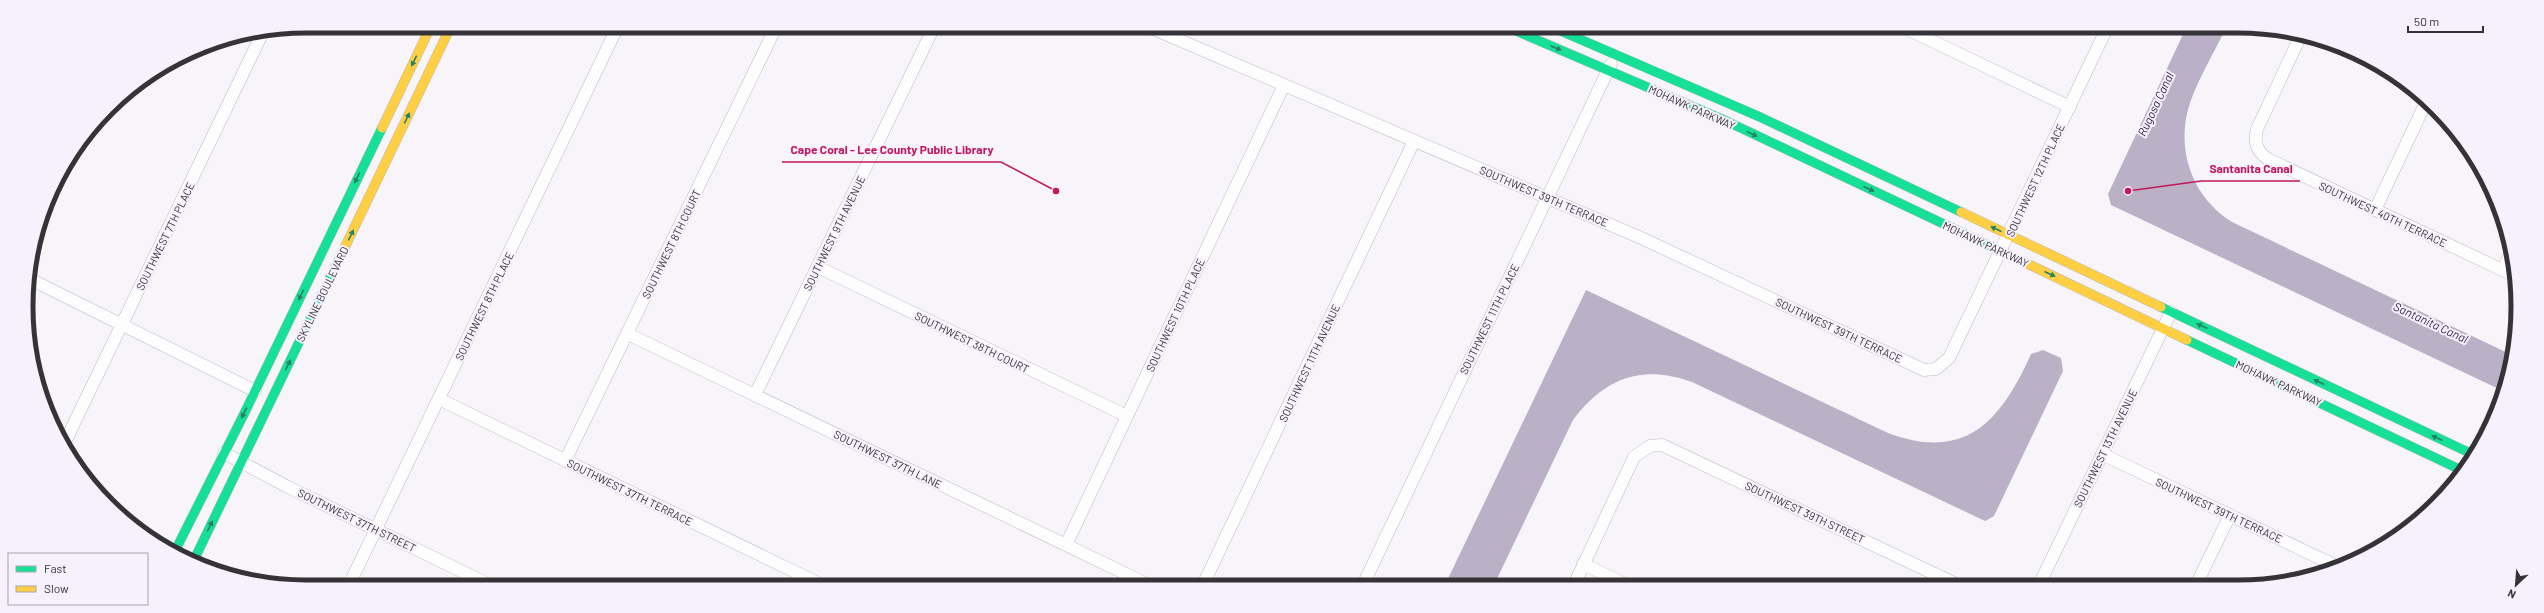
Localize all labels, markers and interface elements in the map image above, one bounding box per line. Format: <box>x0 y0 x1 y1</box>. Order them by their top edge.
scale bar <box>2408 8 2483 34</box>
text: 50 m <box>2414 14 2439 28</box>
one-way arrow <box>1550 46 1562 52</box>
one-way arrow <box>411 56 417 67</box>
water label: Rugosa Canal <box>2134 70 2176 138</box>
street label: MOHAWK PARKWAY <box>1647 82 1737 132</box>
one-way arrow <box>404 112 410 124</box>
street label: SOUTHWEST 12TH PLACE <box>2003 121 2067 239</box>
one-way arrow <box>1746 130 1758 137</box>
callout: Cape Coral - Lee County Public Library <box>782 138 1001 162</box>
text: Cape Coral - Lee County Public Library <box>791 142 993 156</box>
callout: Santanita Canal <box>2201 157 2300 181</box>
text: Santanita Canal <box>2209 161 2293 175</box>
street label: SOUTHWEST 39TH TERRACE <box>1478 163 1611 229</box>
one-way arrow <box>354 173 361 184</box>
street label: SOUTHWEST 9TH AVENUE <box>800 173 868 293</box>
street label: SOUTHWEST 40TH TERRACE <box>2317 179 2449 249</box>
street label: SOUTHWEST 7TH PLACE <box>133 180 197 292</box>
one-way arrow <box>1864 186 1875 192</box>
street label: SOUTHWEST 8TH COURT <box>639 187 703 301</box>
street label: MOHAWK PARKWAY <box>1941 218 2031 270</box>
one-way arrow <box>1990 226 2001 232</box>
one-way arrow <box>348 230 354 241</box>
street label: SKYLINE BOULEVARD <box>293 244 351 344</box>
street label: SOUTHWEST 8TH PLACE <box>452 249 516 362</box>
street label: SOUTHWEST 10TH PLACE <box>1143 256 1207 374</box>
street label: SOUTHWEST 11TH PLACE <box>1457 261 1522 376</box>
one-way arrow <box>2045 271 2056 277</box>
one-way arrow <box>298 290 304 301</box>
street label: SOUTHWEST 39TH TERRACE <box>1774 295 1905 365</box>
water label: Santanita Canal <box>2391 299 2471 346</box>
street label: SOUTHWEST 11TH AVENUE <box>1276 302 1342 424</box>
street label: SOUTHWEST 38TH COURT <box>913 309 1031 375</box>
one-way arrow <box>2196 323 2207 329</box>
street label: MOHAWK PARKWAY <box>2234 357 2324 409</box>
one-way arrow <box>285 359 291 371</box>
one-way arrow <box>2314 379 2325 385</box>
street label: SOUTHWEST 13TH AVENUE <box>2071 386 2140 509</box>
one-way arrow <box>241 407 247 419</box>
street label: SOUTHWEST 37TH LANE <box>832 427 944 491</box>
one-way arrow <box>2431 435 2442 441</box>
street label: SOUTHWEST 37TH TERRACE <box>565 456 695 528</box>
street label: SOUTHWEST 39TH TERRACE <box>2154 475 2285 545</box>
street label: SOUTHWEST 39TH STREET <box>1743 479 1867 545</box>
street label: SOUTHWEST 37TH STREET <box>296 486 418 554</box>
one-way arrow <box>207 521 213 532</box>
legend <box>8 553 148 605</box>
text: Fast <box>44 561 67 575</box>
north arrow <box>2496 565 2536 605</box>
text: Slow <box>44 581 69 595</box>
text: N <box>2505 587 2518 602</box>

